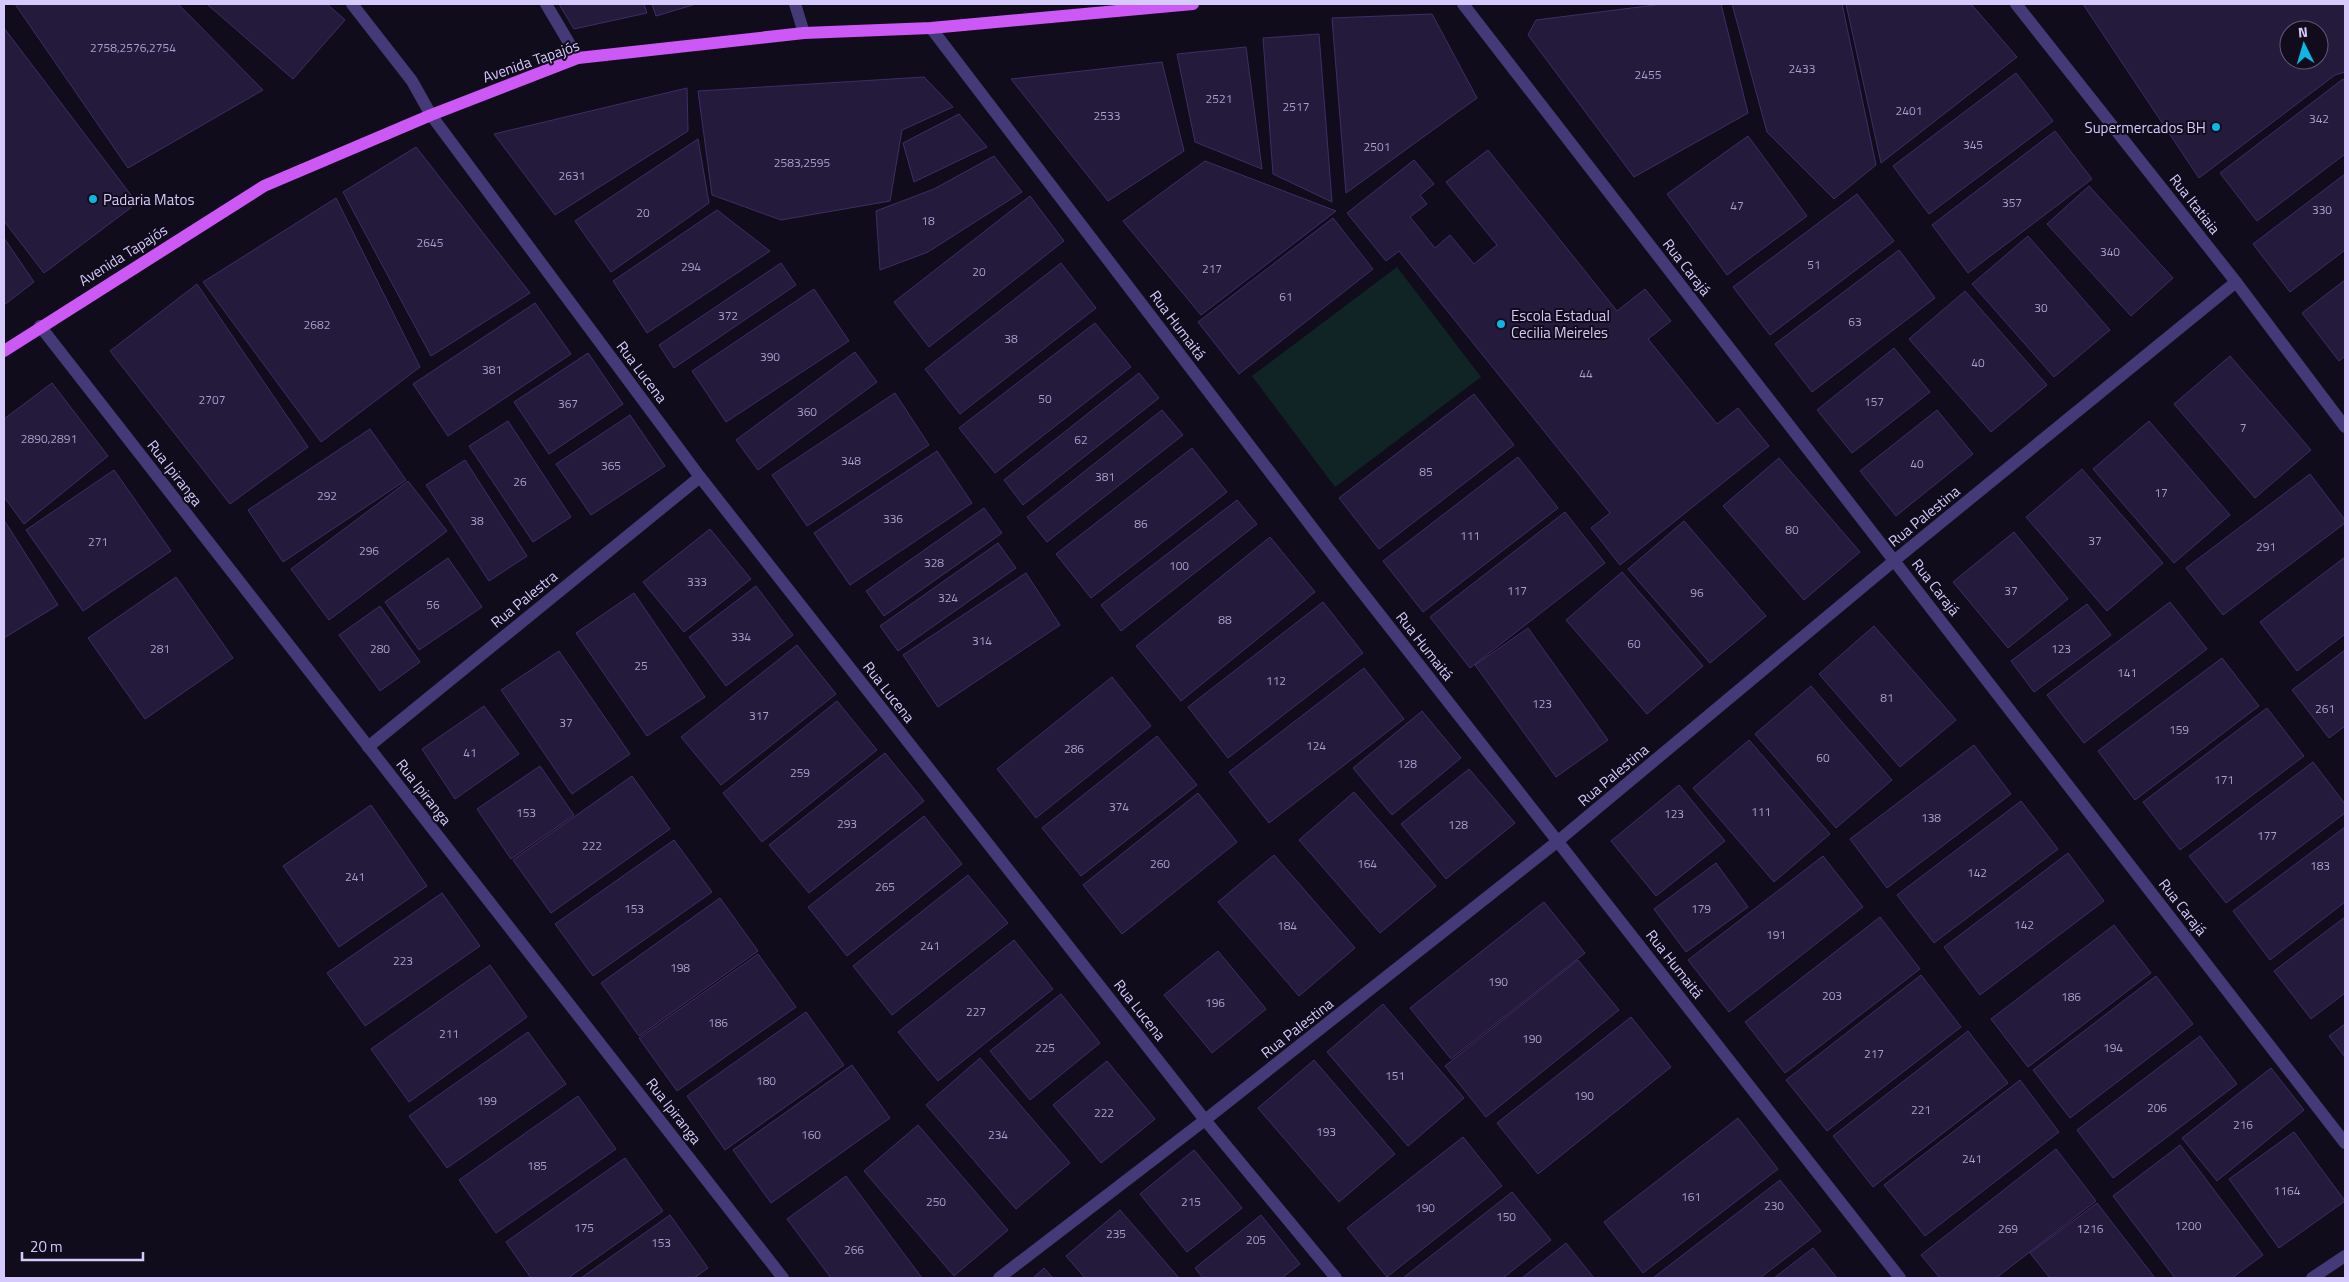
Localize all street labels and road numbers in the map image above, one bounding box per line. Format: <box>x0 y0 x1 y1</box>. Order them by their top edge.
street label: Avenida Tapajós <box>479 34 583 88</box>
street label: Rua Itatiaia <box>2164 169 2226 240</box>
street label: Avenida Tapajós <box>74 218 172 292</box>
street label: Rua Carajá <box>1657 233 1717 301</box>
street label: Rua Humaitá <box>1144 285 1212 365</box>
street label: Rua Lucena <box>611 336 673 408</box>
street label: Rua Ipiranga <box>142 435 209 512</box>
street label: Rua Palestina <box>1883 480 1965 552</box>
street label: Rua Carajá <box>1906 553 1966 621</box>
street label: Rua Palestra <box>486 564 563 633</box>
street label: Rua Humaitá <box>1391 607 1460 686</box>
street label: Rua Lucena <box>858 656 921 728</box>
street label: Rua Palestina <box>1572 738 1654 812</box>
street label: Rua Ipiranga <box>391 754 458 831</box>
street label: Rua Carajá <box>2153 873 2213 941</box>
street label: Rua Humaitá <box>1641 925 1710 1004</box>
street label: Rua Lucena <box>1109 974 1172 1046</box>
street label: Rua Palestina <box>1256 992 1339 1064</box>
street label: Rua Ipiranga <box>641 1073 708 1150</box>

